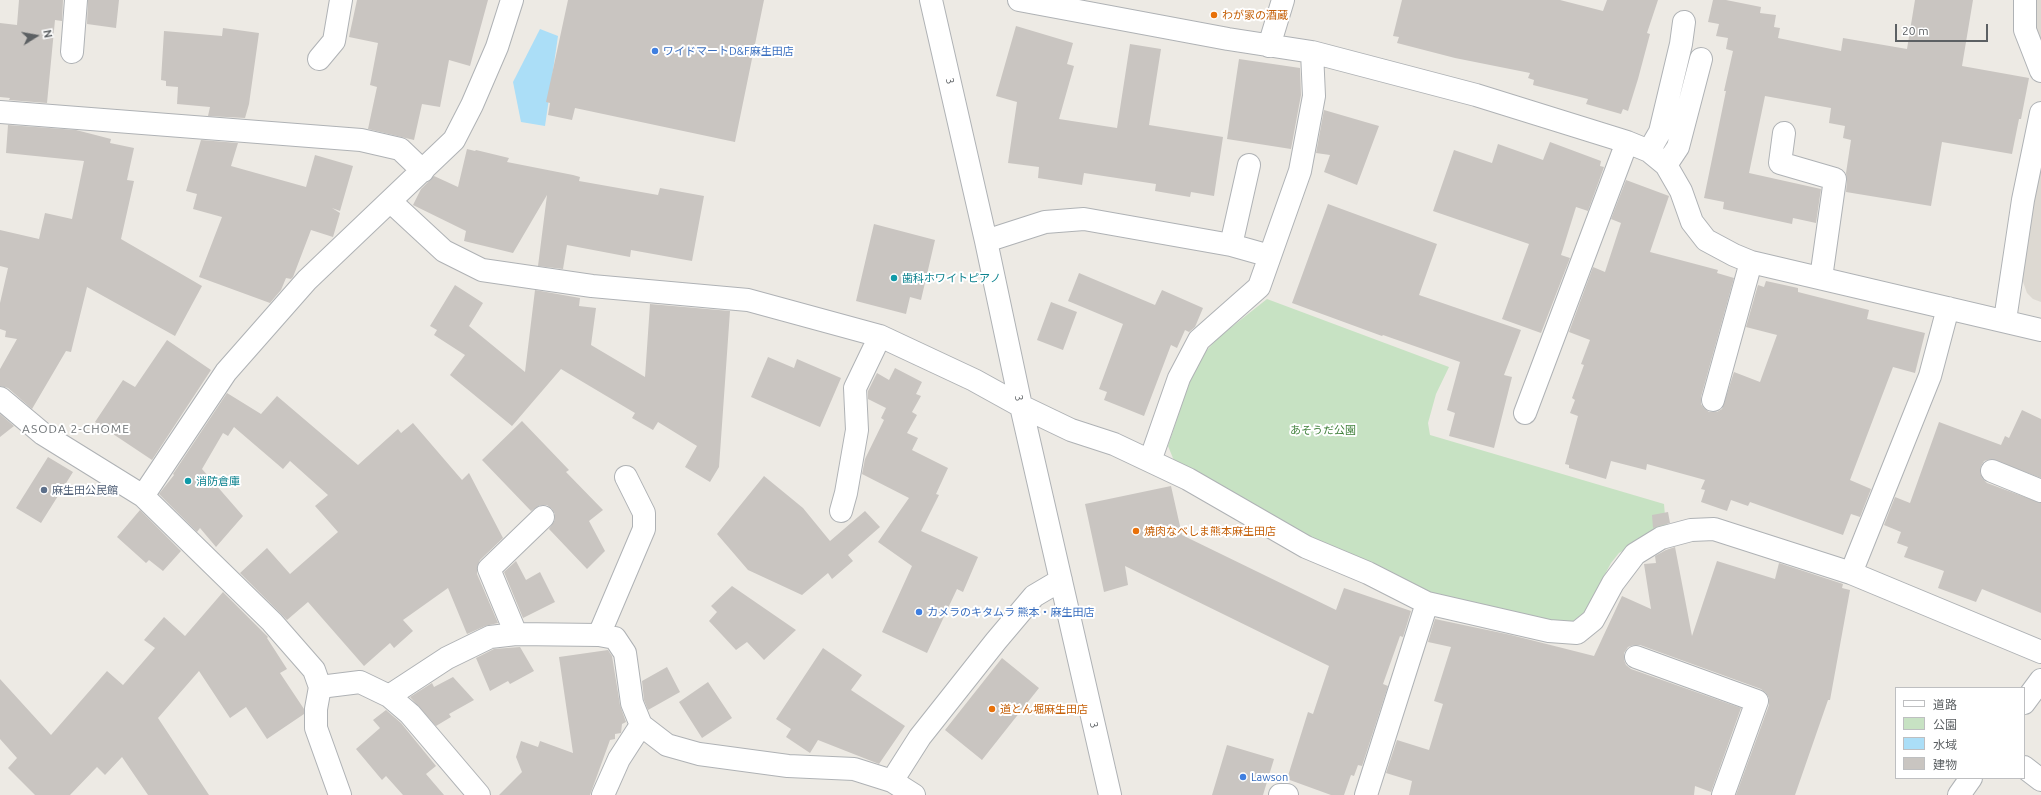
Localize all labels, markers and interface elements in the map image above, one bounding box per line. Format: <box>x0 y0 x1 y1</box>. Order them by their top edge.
place label: わが家の酒蔵 <box>1222 8 1288 22</box>
marker: わが家の酒蔵 <box>1209 10 1219 20</box>
north arrow <box>16 16 56 56</box>
scale bar <box>1897 16 1990 42</box>
text: 20 m <box>1902 24 1929 37</box>
text: N <box>41 29 54 39</box>
place label: ワイドマートD&F麻生田店 <box>663 44 794 58</box>
marker: ワイドマートD&F麻生田店 <box>650 46 660 56</box>
street label: 3 <box>943 76 957 86</box>
place label: 歯科ホワイトピアノ <box>902 271 1001 285</box>
marker: 歯科ホワイトピアノ <box>889 273 899 283</box>
street label: 3 <box>1012 394 1026 402</box>
district label: ASODA 2-CHOME <box>22 422 130 436</box>
park label: あそうだ公園 <box>1290 423 1356 437</box>
place label: 消防倉庫 <box>196 474 240 488</box>
marker: 消防倉庫 <box>183 476 193 486</box>
place label: 麻生田公民館 <box>52 483 118 497</box>
marker: 麻生田公民館 <box>39 485 49 495</box>
place label: 焼肉なべしま熊本麻生田店 <box>1144 524 1276 538</box>
marker: 焼肉なべしま熊本麻生田店 <box>1131 526 1141 536</box>
place label: カメラのキタムラ 熊本・麻生田店 <box>927 605 1095 619</box>
marker: カメラのキタムラ 熊本・麻生田店 <box>914 607 924 617</box>
legend <box>1895 687 2025 779</box>
text: 道路 <box>1933 698 1957 711</box>
place label: 道とん堀麻生田店 <box>1000 702 1088 716</box>
marker: 道とん堀麻生田店 <box>987 704 997 714</box>
text: 公園 <box>1933 718 1957 731</box>
street label: 3 <box>1087 720 1101 730</box>
text: 水域 <box>1933 738 1957 751</box>
text: 建物 <box>1933 758 1957 771</box>
place label: Lawson <box>1251 770 1288 784</box>
marker: Lawson <box>1238 772 1248 782</box>

